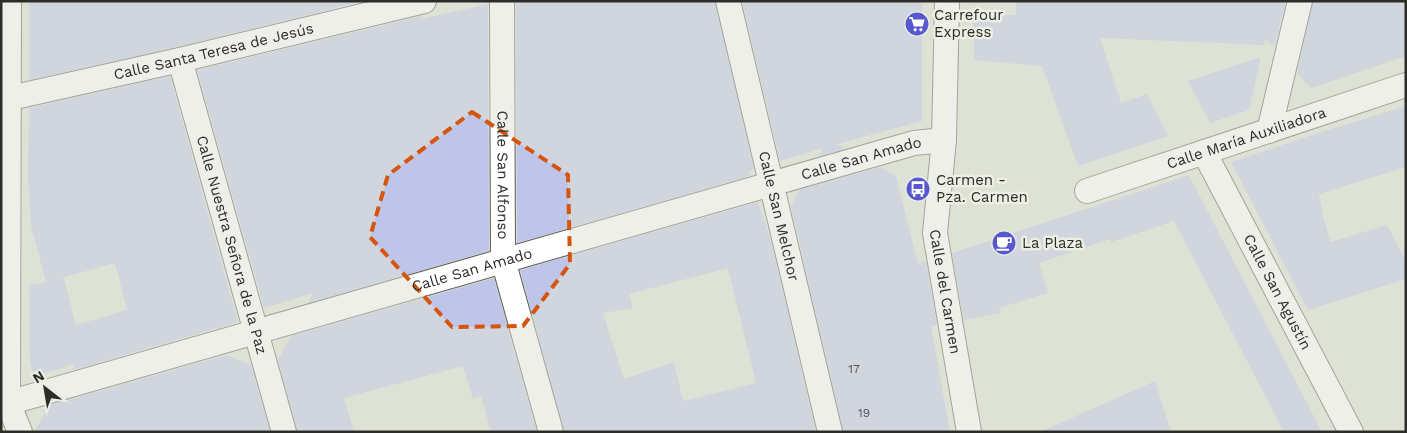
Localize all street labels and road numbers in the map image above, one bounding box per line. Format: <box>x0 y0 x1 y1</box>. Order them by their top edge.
street label: Calle Santa Teresa de Jesús <box>112 19 315 84</box>
street label: Calle María Auxiliadora <box>1164 103 1329 173</box>
street label: Calle San Alfonso <box>493 110 512 240</box>
street label: Calle Nuestra Señora de la Paz <box>193 133 271 356</box>
street label: Calle San Amado <box>799 133 922 184</box>
street label: Calle San Melchor <box>755 149 803 283</box>
street label: Calle del Carmen <box>926 228 965 355</box>
street label: Calle San Agustín <box>1240 231 1315 353</box>
street label: Calle San Amado <box>410 244 534 296</box>

